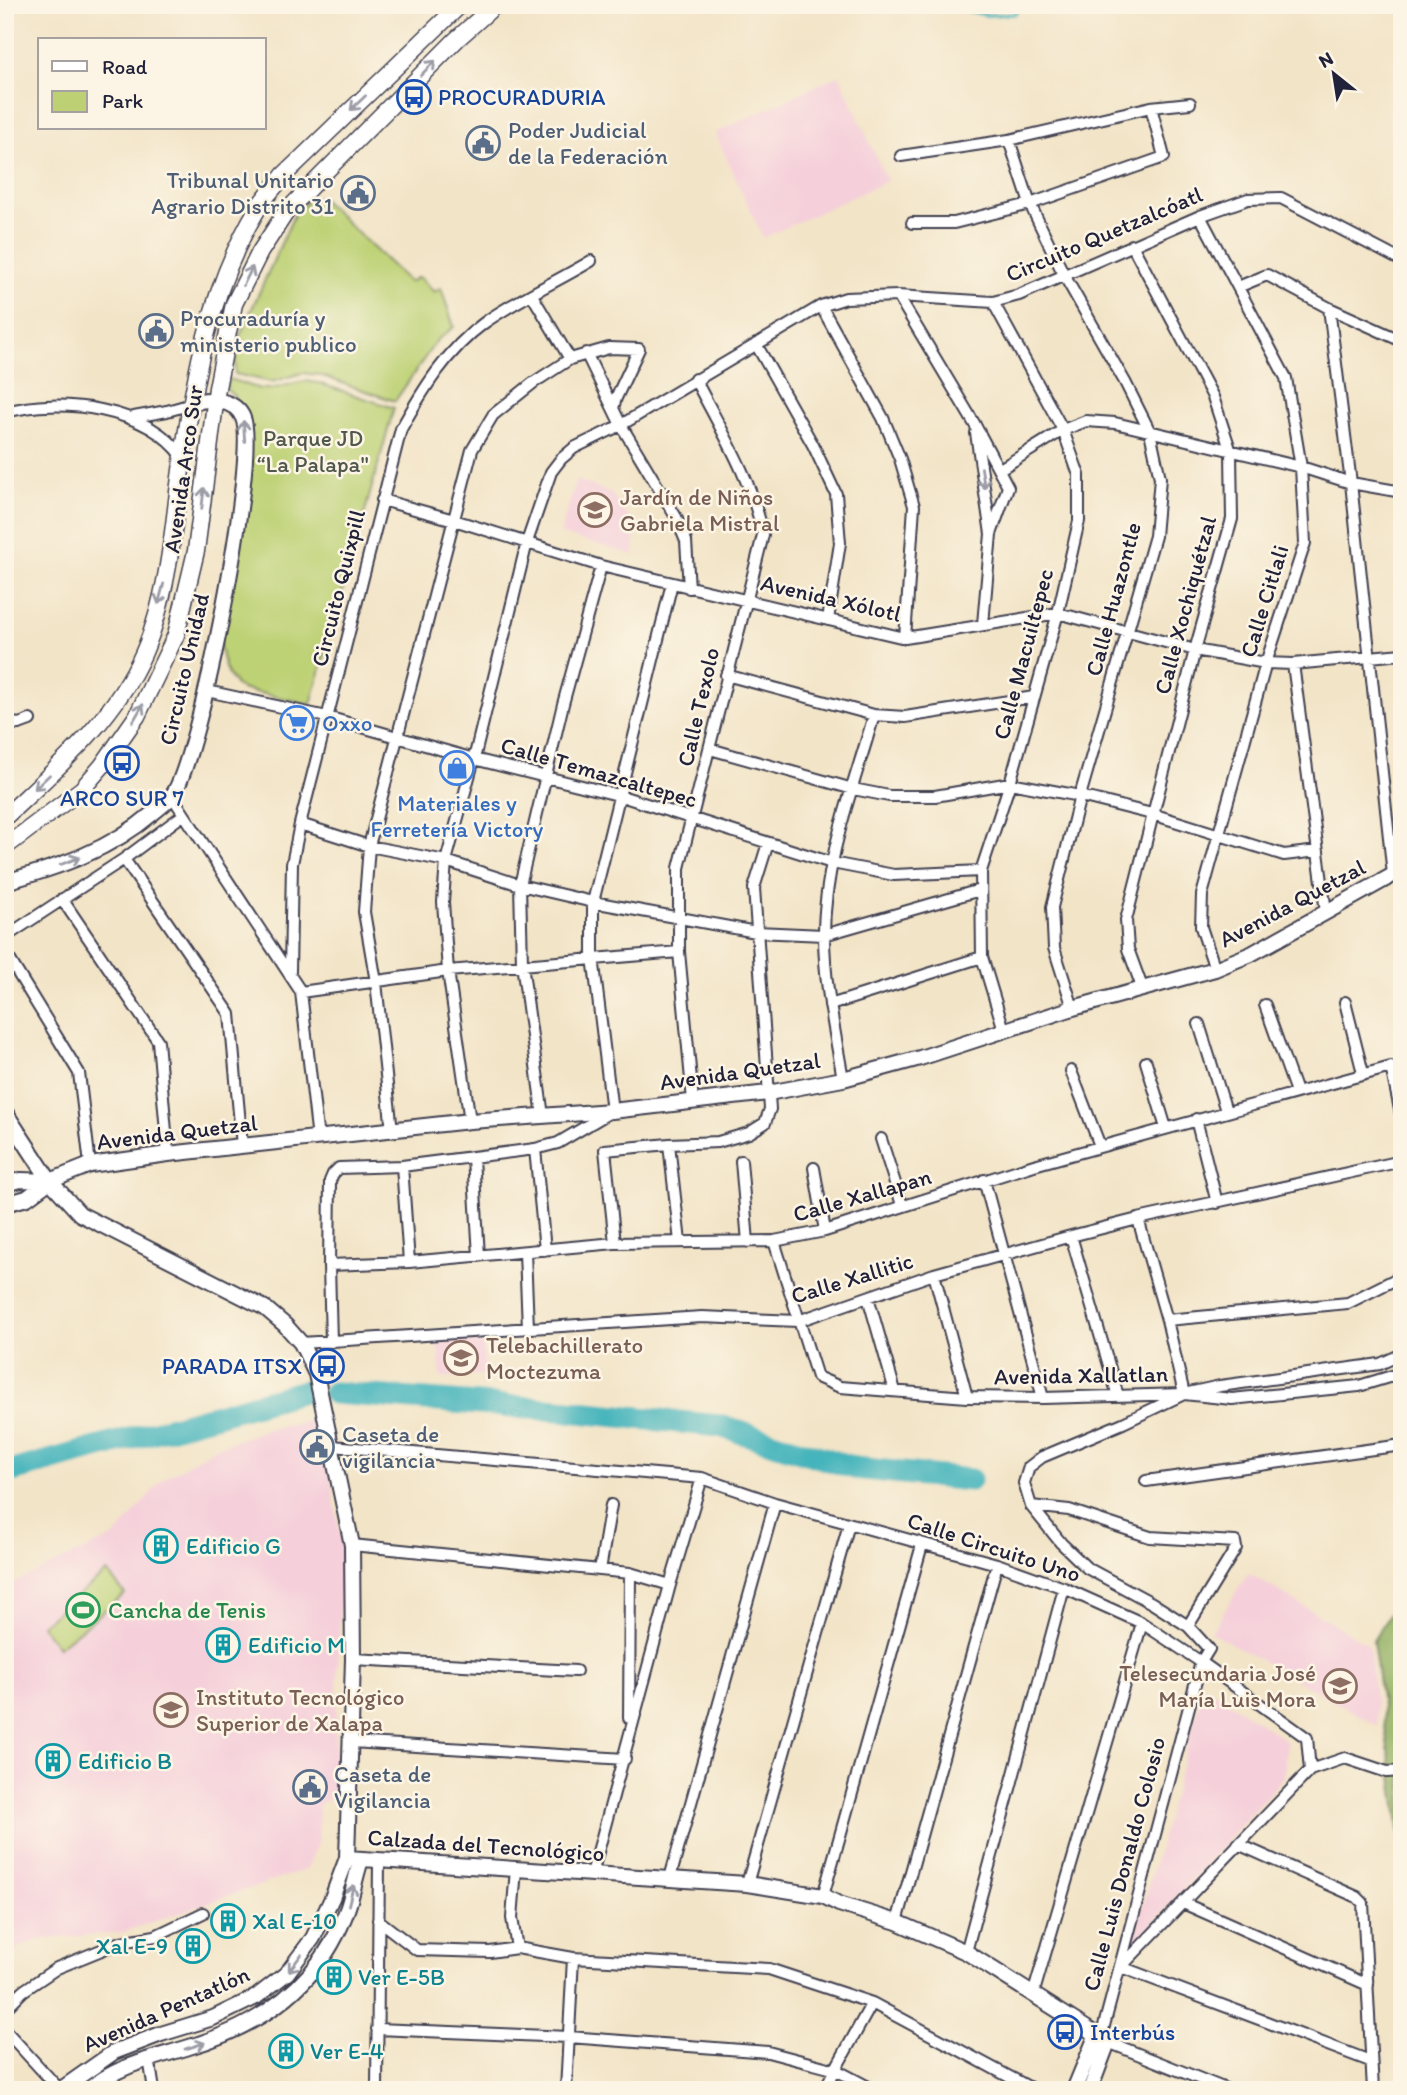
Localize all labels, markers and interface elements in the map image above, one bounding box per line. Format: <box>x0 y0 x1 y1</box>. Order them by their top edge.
legend <box>38 38 266 130</box>
north arrow <box>1298 38 1368 108</box>
text: N <box>1314 47 1337 73</box>
text: Road <box>102 54 148 79</box>
one-way arrow <box>419 59 436 76</box>
bus stop icon: PROCURADURIA <box>395 78 433 116</box>
place label: PROCURADURIA <box>438 83 606 111</box>
text: Park <box>102 88 144 113</box>
one-way arrow <box>349 95 366 112</box>
place label: Poder Judicial de la Federación <box>508 116 668 170</box>
public building icon: Poder Judicial de la Federación <box>464 124 502 162</box>
place label: Tribunal Unitario Agrario Distrito 31 <box>151 166 334 220</box>
public building icon: Tribunal Unitario Agrario Distrito 31 <box>339 174 377 212</box>
street label: Circuito Quetzalcóatl <box>1001 180 1207 288</box>
one-way arrow <box>242 266 256 287</box>
place label: Procuraduría y ministerio publico <box>180 304 357 358</box>
public building icon: Procuraduría y ministerio publico <box>137 312 175 350</box>
street label: Avenida Arco Sur <box>157 383 209 555</box>
one-way arrow <box>238 420 251 443</box>
park label: Parque JD “La Palapa" <box>257 424 369 478</box>
one-way arrow <box>977 467 990 489</box>
place label: Jardín de Niños Gabriela Mistral <box>620 483 780 537</box>
one-way arrow <box>197 487 210 509</box>
school or university icon: Jardín de Niños Gabriela Mistral <box>576 491 614 529</box>
street label: Circuito Quixpill <box>305 506 371 669</box>
street label: Calle Xochiquétzal <box>1148 512 1222 697</box>
street label: Calle Huazontle <box>1079 519 1147 679</box>
street label: Calle Citlali <box>1234 541 1294 661</box>
street label: Calle Macuiltepec <box>987 565 1059 743</box>
street label: Avenida Xólotl <box>758 568 904 628</box>
one-way arrow <box>154 582 167 605</box>
street label: Circuito Unidad <box>153 590 215 748</box>
street label: Calle Texolo <box>671 645 725 769</box>
one-way arrow <box>132 703 145 724</box>
supermarket icon: Oxxo <box>278 704 316 742</box>
place label: Oxxo <box>322 709 373 737</box>
street label: Calle Temazcaltepec <box>498 731 701 813</box>
bus stop icon: ARCO SUR 7 <box>103 744 141 782</box>
shop icon: Materiales y Ferretería Victory <box>438 749 476 787</box>
one-way arrow <box>33 774 50 791</box>
place label: ARCO SUR 7 <box>60 784 184 812</box>
place label: Materiales y Ferretería Victory <box>371 789 544 843</box>
street label: Avenida Quetzal <box>1214 852 1370 953</box>
one-way arrow <box>59 854 81 867</box>
street label: Avenida Quetzal <box>658 1046 822 1096</box>
street label: Avenida Quetzal <box>95 1108 259 1156</box>
street label: Calle Xallapan <box>790 1162 934 1228</box>
street label: Calle Xallitic <box>788 1246 917 1310</box>
place label: Telebachillerato Moctezuma <box>486 1331 643 1385</box>
school or university icon: Telebachillerato Moctezuma <box>442 1339 480 1377</box>
bus stop icon: PARADA ITSX <box>308 1347 346 1385</box>
place label: PARADA ITSX <box>162 1352 302 1380</box>
street label: Avenida Xallatlan <box>994 1359 1168 1391</box>
place label: Caseta de vigilancia <box>342 1420 439 1474</box>
public building icon: Caseta de vigilancia <box>298 1428 336 1466</box>
street label: Calle Circuito Uno <box>904 1506 1084 1588</box>
building icon: Edificio G <box>142 1527 180 1565</box>
place label: Edificio G <box>186 1532 281 1560</box>
sports icon: Cancha de Tenis <box>64 1591 102 1629</box>
place label: Cancha de Tenis <box>108 1596 266 1624</box>
building icon: Edificio M <box>204 1626 242 1664</box>
place label: Edificio M <box>248 1631 345 1659</box>
place label: Telesecundaria José María Luis Mora <box>1119 1659 1316 1713</box>
school or university icon: Telesecundaria José María Luis Mora <box>1321 1667 1359 1705</box>
place label: Instituto Tecnológico Superior de Xalapa <box>196 1683 405 1737</box>
school or university icon: Instituto Tecnológico Superior de Xalapa <box>152 1691 190 1729</box>
street label: Calle Luis Donaldo Colosio <box>1077 1734 1171 1994</box>
building icon: Edificio B <box>34 1742 72 1780</box>
place label: Edificio B <box>78 1747 172 1775</box>
place label: Caseta de Vigilancia <box>334 1760 431 1814</box>
public building icon: Caseta de Vigilancia <box>291 1768 329 1806</box>
street label: Calzada del Tecnológico <box>366 1823 606 1867</box>
one-way arrow <box>345 1884 358 1907</box>
building icon: Xal E-10 <box>209 1902 247 1940</box>
place label: Xal E-10 <box>252 1907 337 1935</box>
building icon: Xal E-9 <box>174 1927 212 1965</box>
place label: Xal E-9 <box>96 1932 168 1960</box>
one-way arrow <box>288 1953 303 1972</box>
building icon: Ver E-5B <box>315 1958 353 1996</box>
street label: Avenida Pentatlón <box>78 1960 254 2058</box>
place label: Ver E-5B <box>358 1963 445 1991</box>
bus stop icon: Interbús <box>1046 2013 1084 2051</box>
place label: Interbús <box>1090 2018 1175 2046</box>
building icon: Ver E-4 <box>267 2032 305 2070</box>
place label: Ver E-4 <box>310 2037 384 2065</box>
one-way arrow <box>184 2038 206 2051</box>

